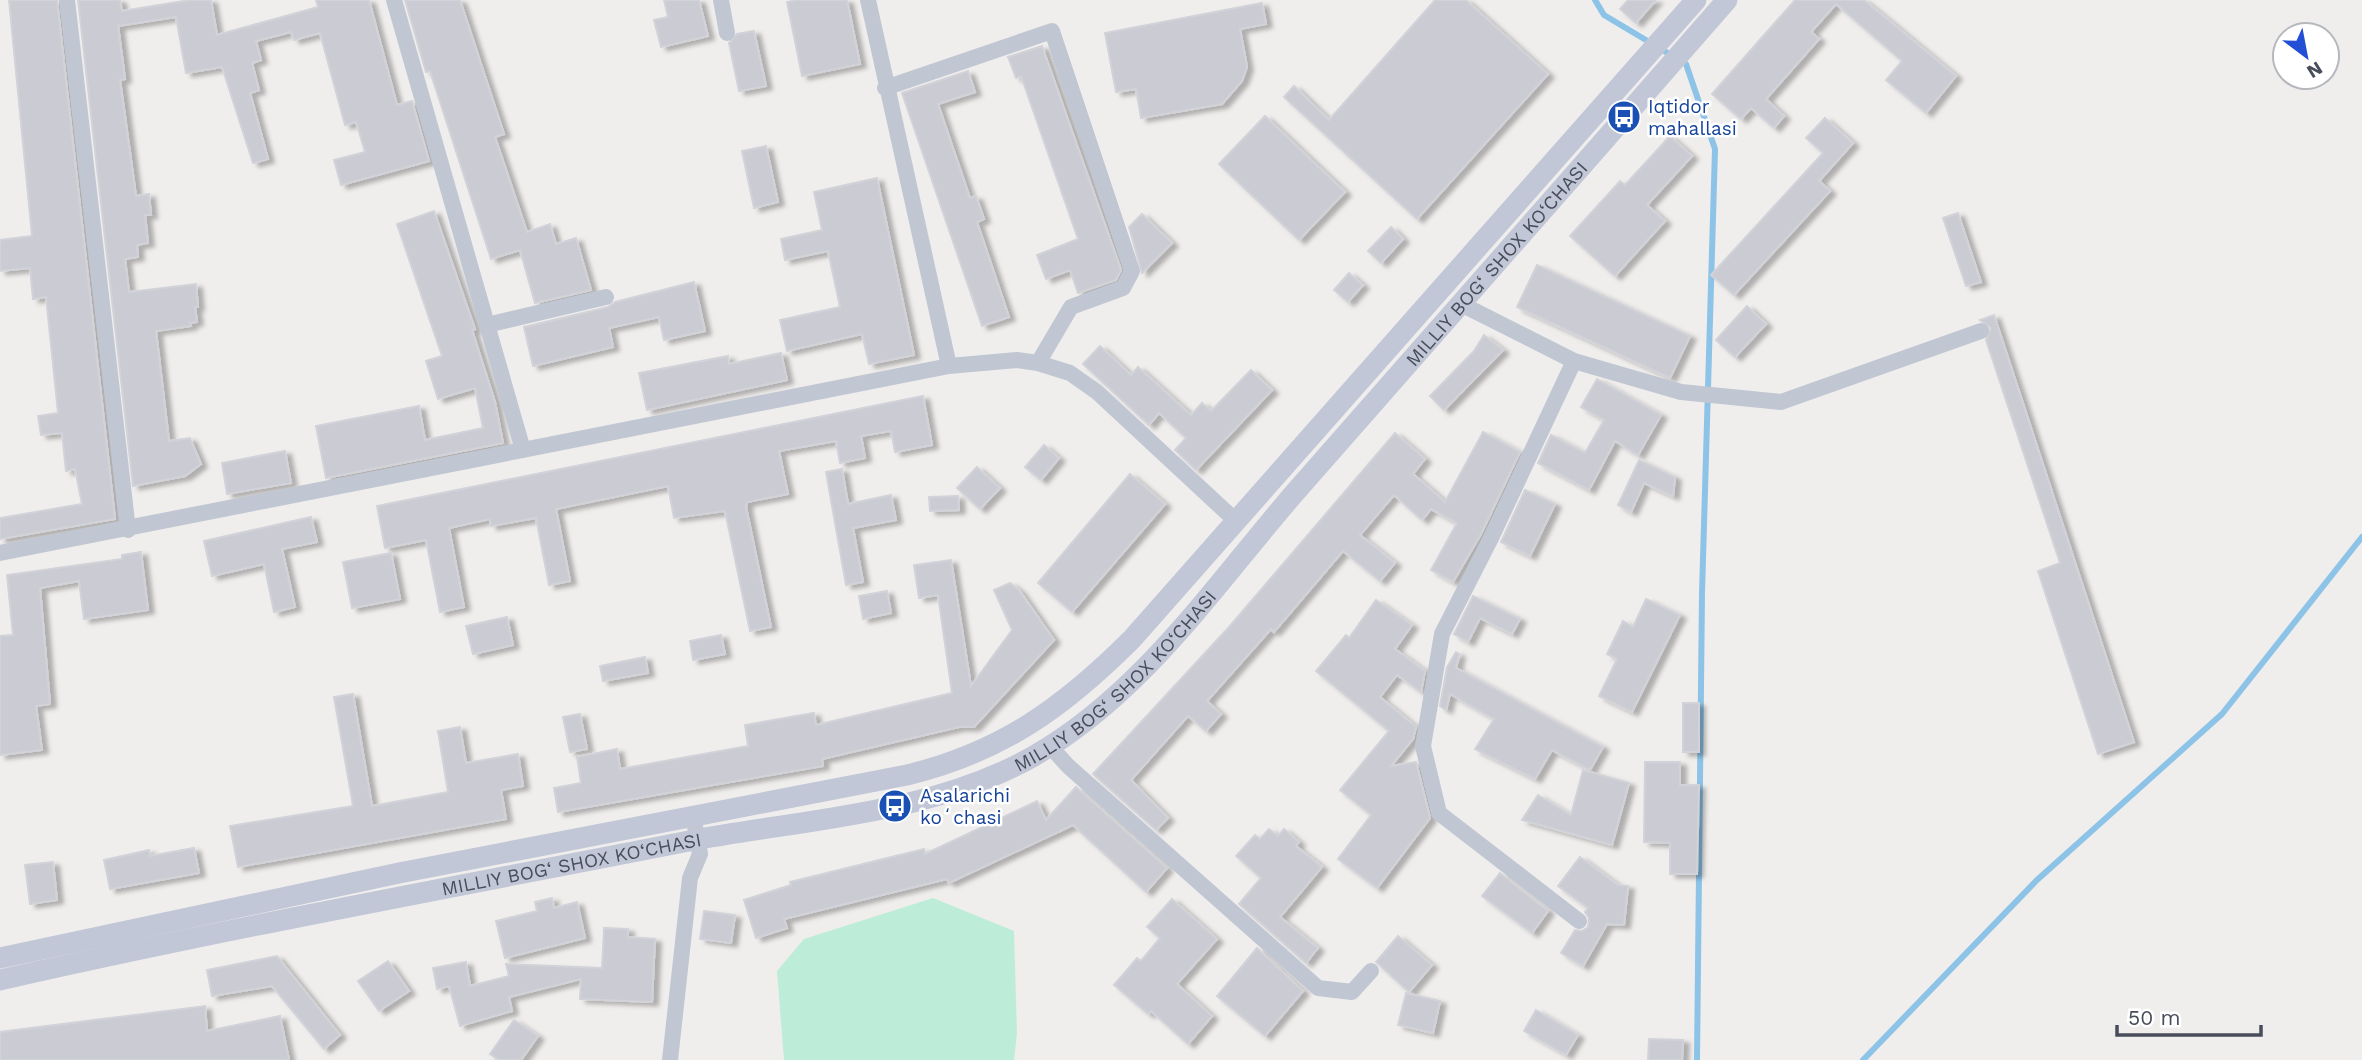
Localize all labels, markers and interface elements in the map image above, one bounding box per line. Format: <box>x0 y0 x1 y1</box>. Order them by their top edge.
north arrow <box>2271 21 2341 91</box>
text: N <box>2303 57 2327 83</box>
place label: Iqtidor mahallasi <box>1648 95 1737 140</box>
bus stop icon: Iqtidor mahallasi <box>1605 98 1643 136</box>
street label: MILLIY BOG‘ SHOX KO‘CHASI <box>1401 157 1592 371</box>
street label: MILLIY BOG‘ SHOX KO‘CHASI <box>1010 586 1221 777</box>
place label: Asalarichi koʻchasi <box>920 784 1010 829</box>
bus stop icon: Asalarichi koʻchasi <box>876 787 914 825</box>
street label: MILLIY BOG‘ SHOX KO‘CHASI <box>440 828 703 901</box>
scale bar <box>2117 993 2260 1038</box>
text: 50 m <box>2128 1005 2180 1030</box>

